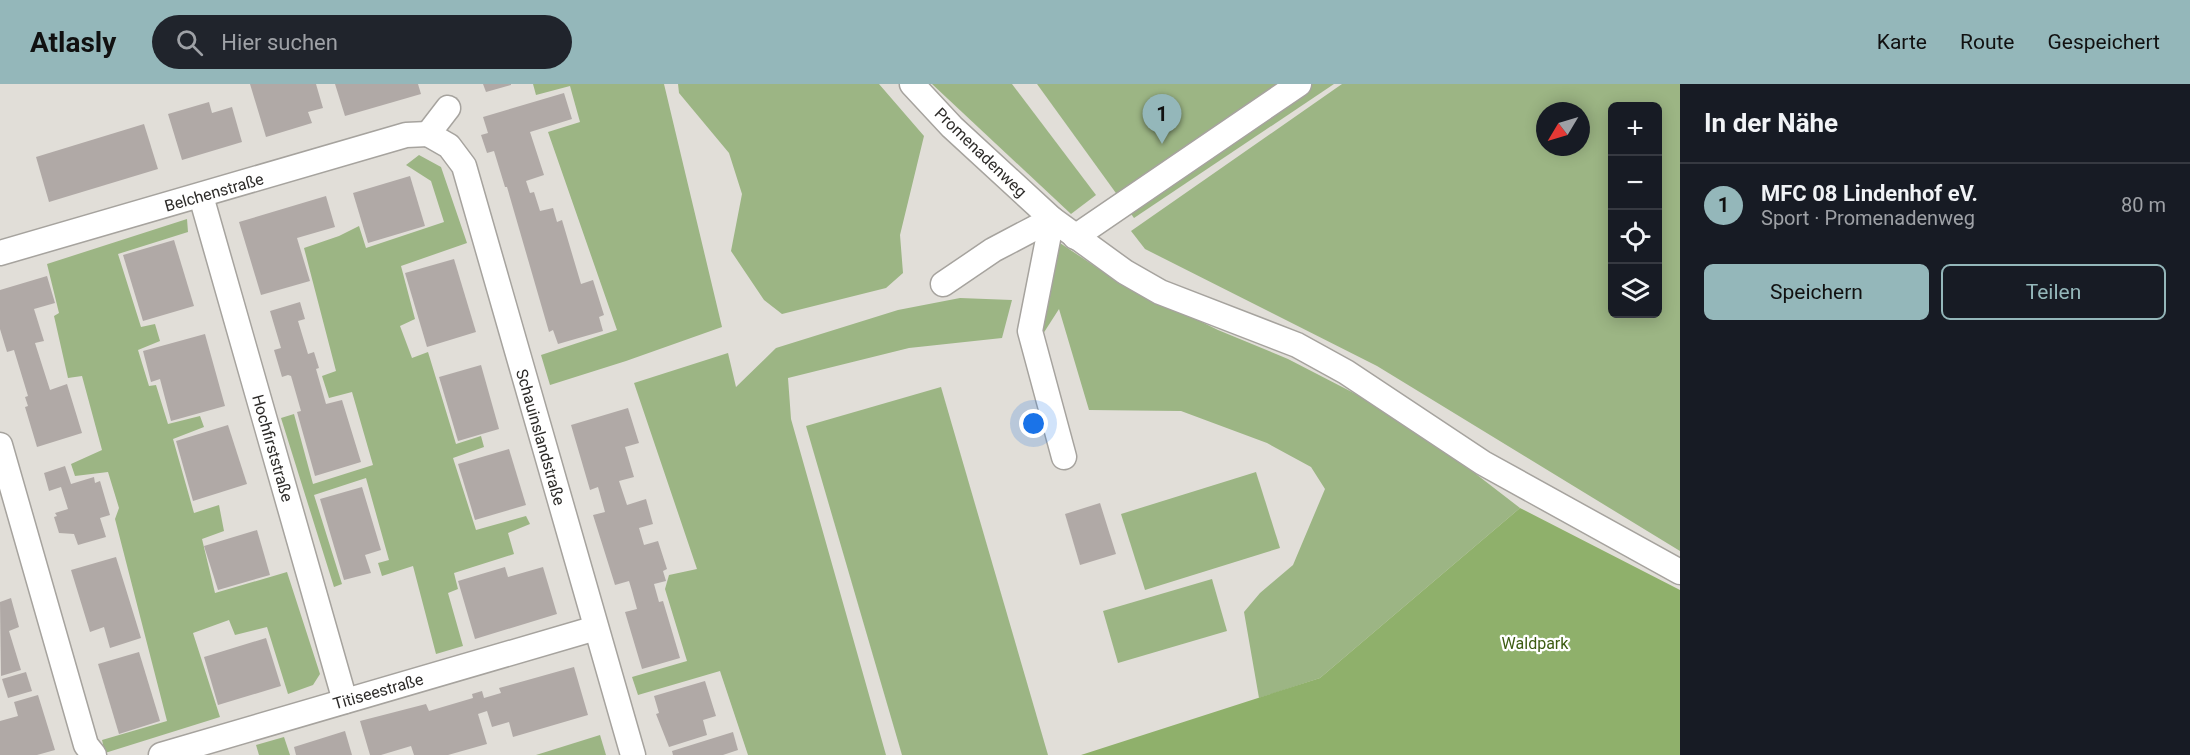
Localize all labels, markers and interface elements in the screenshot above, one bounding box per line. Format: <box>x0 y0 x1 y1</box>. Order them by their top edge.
search box <box>152 15 572 69</box>
text: Atlasly <box>30 26 116 59</box>
icon: search <box>173 26 206 59</box>
text: Hier suchen <box>221 30 338 55</box>
text: Karte <box>1877 30 1927 54</box>
text: Route <box>1960 30 2014 54</box>
text: Gespeichert <box>2047 30 2160 54</box>
pin: 1 <box>1142 94 1182 144</box>
north arrow <box>1536 102 1590 156</box>
map controls <box>1608 102 1662 318</box>
button: + <box>1608 102 1662 156</box>
street label: Promenadenweg <box>931 104 1031 201</box>
text: In der Nähe <box>1704 108 1838 138</box>
button: − <box>1608 156 1662 210</box>
street label: Belchenstraße <box>162 169 266 216</box>
text: MFC 08 Lindenhof eV. <box>1761 181 1978 206</box>
text: 1 <box>1718 193 1729 217</box>
text: 80 m <box>2121 193 2166 217</box>
text: Sport · Promenadenweg <box>1761 206 1975 230</box>
button: locate <box>1608 210 1662 264</box>
button: layers <box>1608 264 1662 318</box>
button: Speichern <box>1704 264 1929 320</box>
button: Teilen <box>1941 264 2166 320</box>
street label: Schauinslandstraße <box>512 367 569 508</box>
street label: Hochfirststraße <box>248 392 297 504</box>
your location <box>1019 409 1048 438</box>
park label: Waldpark <box>1502 634 1569 653</box>
street label: Titiseestraße <box>331 670 426 713</box>

